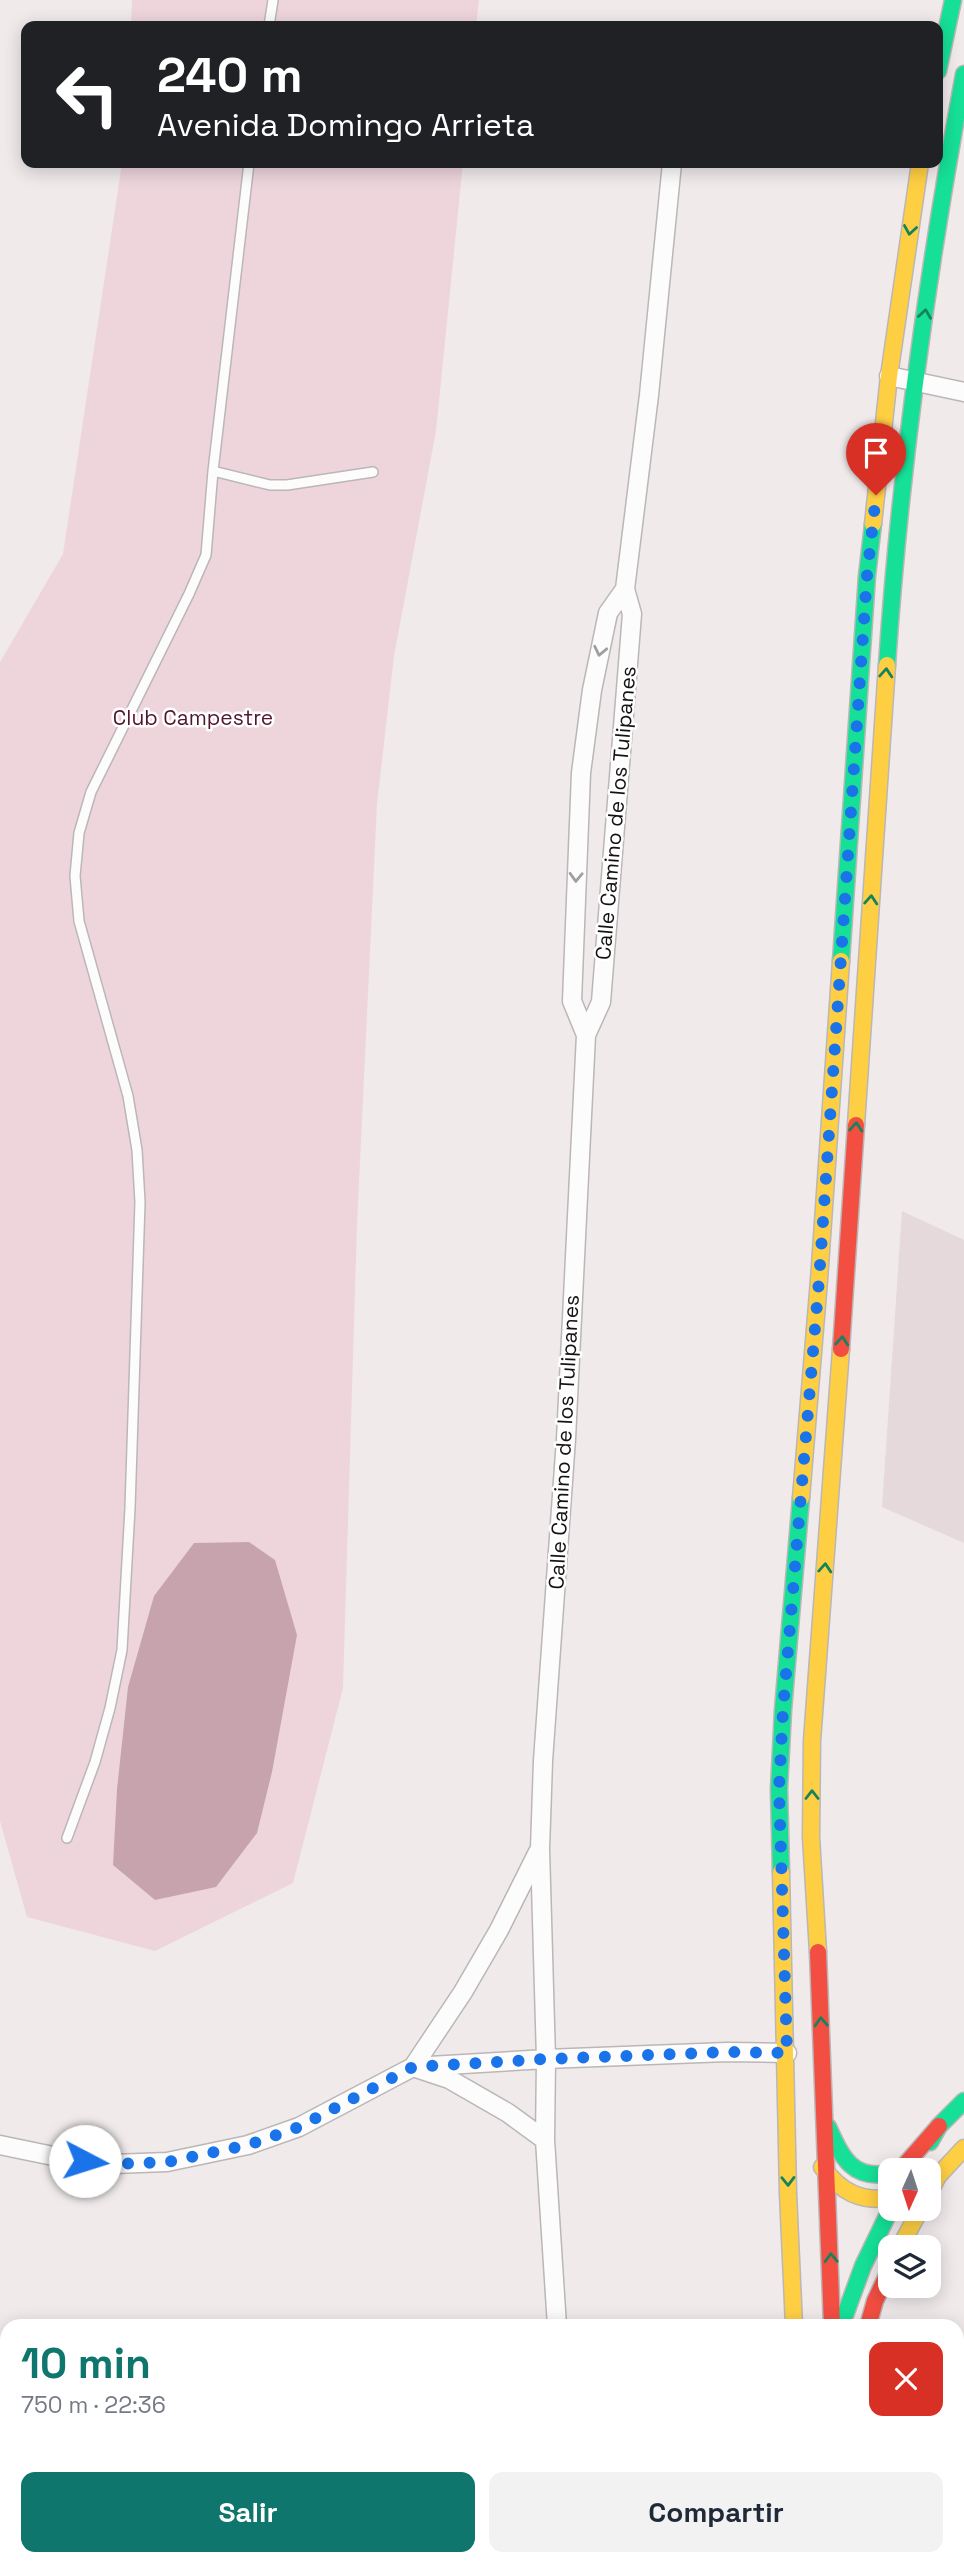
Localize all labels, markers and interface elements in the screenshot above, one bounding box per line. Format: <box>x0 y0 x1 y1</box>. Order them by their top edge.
text: 240 m <box>157 44 303 106</box>
icon: left <box>42 49 133 140</box>
text: Avenida Domingo Arrieta <box>157 105 534 145</box>
one-way arrow <box>903 224 918 236</box>
one-way arrow <box>917 308 932 320</box>
pin <box>846 423 906 495</box>
icon: arrive <box>857 434 895 472</box>
one-way arrow <box>593 645 608 657</box>
street label: Calle Camino de los Tulipanes <box>589 665 642 961</box>
one-way arrow <box>878 667 893 678</box>
park label: Club Campestre <box>113 704 273 731</box>
one-way arrow <box>568 872 583 883</box>
one-way arrow <box>863 894 878 905</box>
one-way arrow <box>848 1121 863 1132</box>
street label: Calle Camino de los Tulipanes <box>542 1294 585 1590</box>
one-way arrow <box>834 1335 849 1346</box>
one-way arrow <box>817 1562 832 1573</box>
one-way arrow <box>804 1789 820 1800</box>
one-way arrow <box>814 2016 829 2027</box>
position arrow <box>48 2124 122 2198</box>
north arrow <box>878 2158 942 2221</box>
map controls <box>878 2158 941 2298</box>
one-way arrow <box>780 2176 796 2186</box>
button: layers <box>878 2235 941 2298</box>
one-way arrow <box>823 2252 838 2263</box>
text: 10 min <box>21 2337 151 2390</box>
button: close <box>869 2342 943 2416</box>
text: 750 m · 22:36 <box>21 2390 166 2420</box>
button: Salir <box>21 2472 475 2552</box>
button: Compartir <box>489 2472 943 2552</box>

